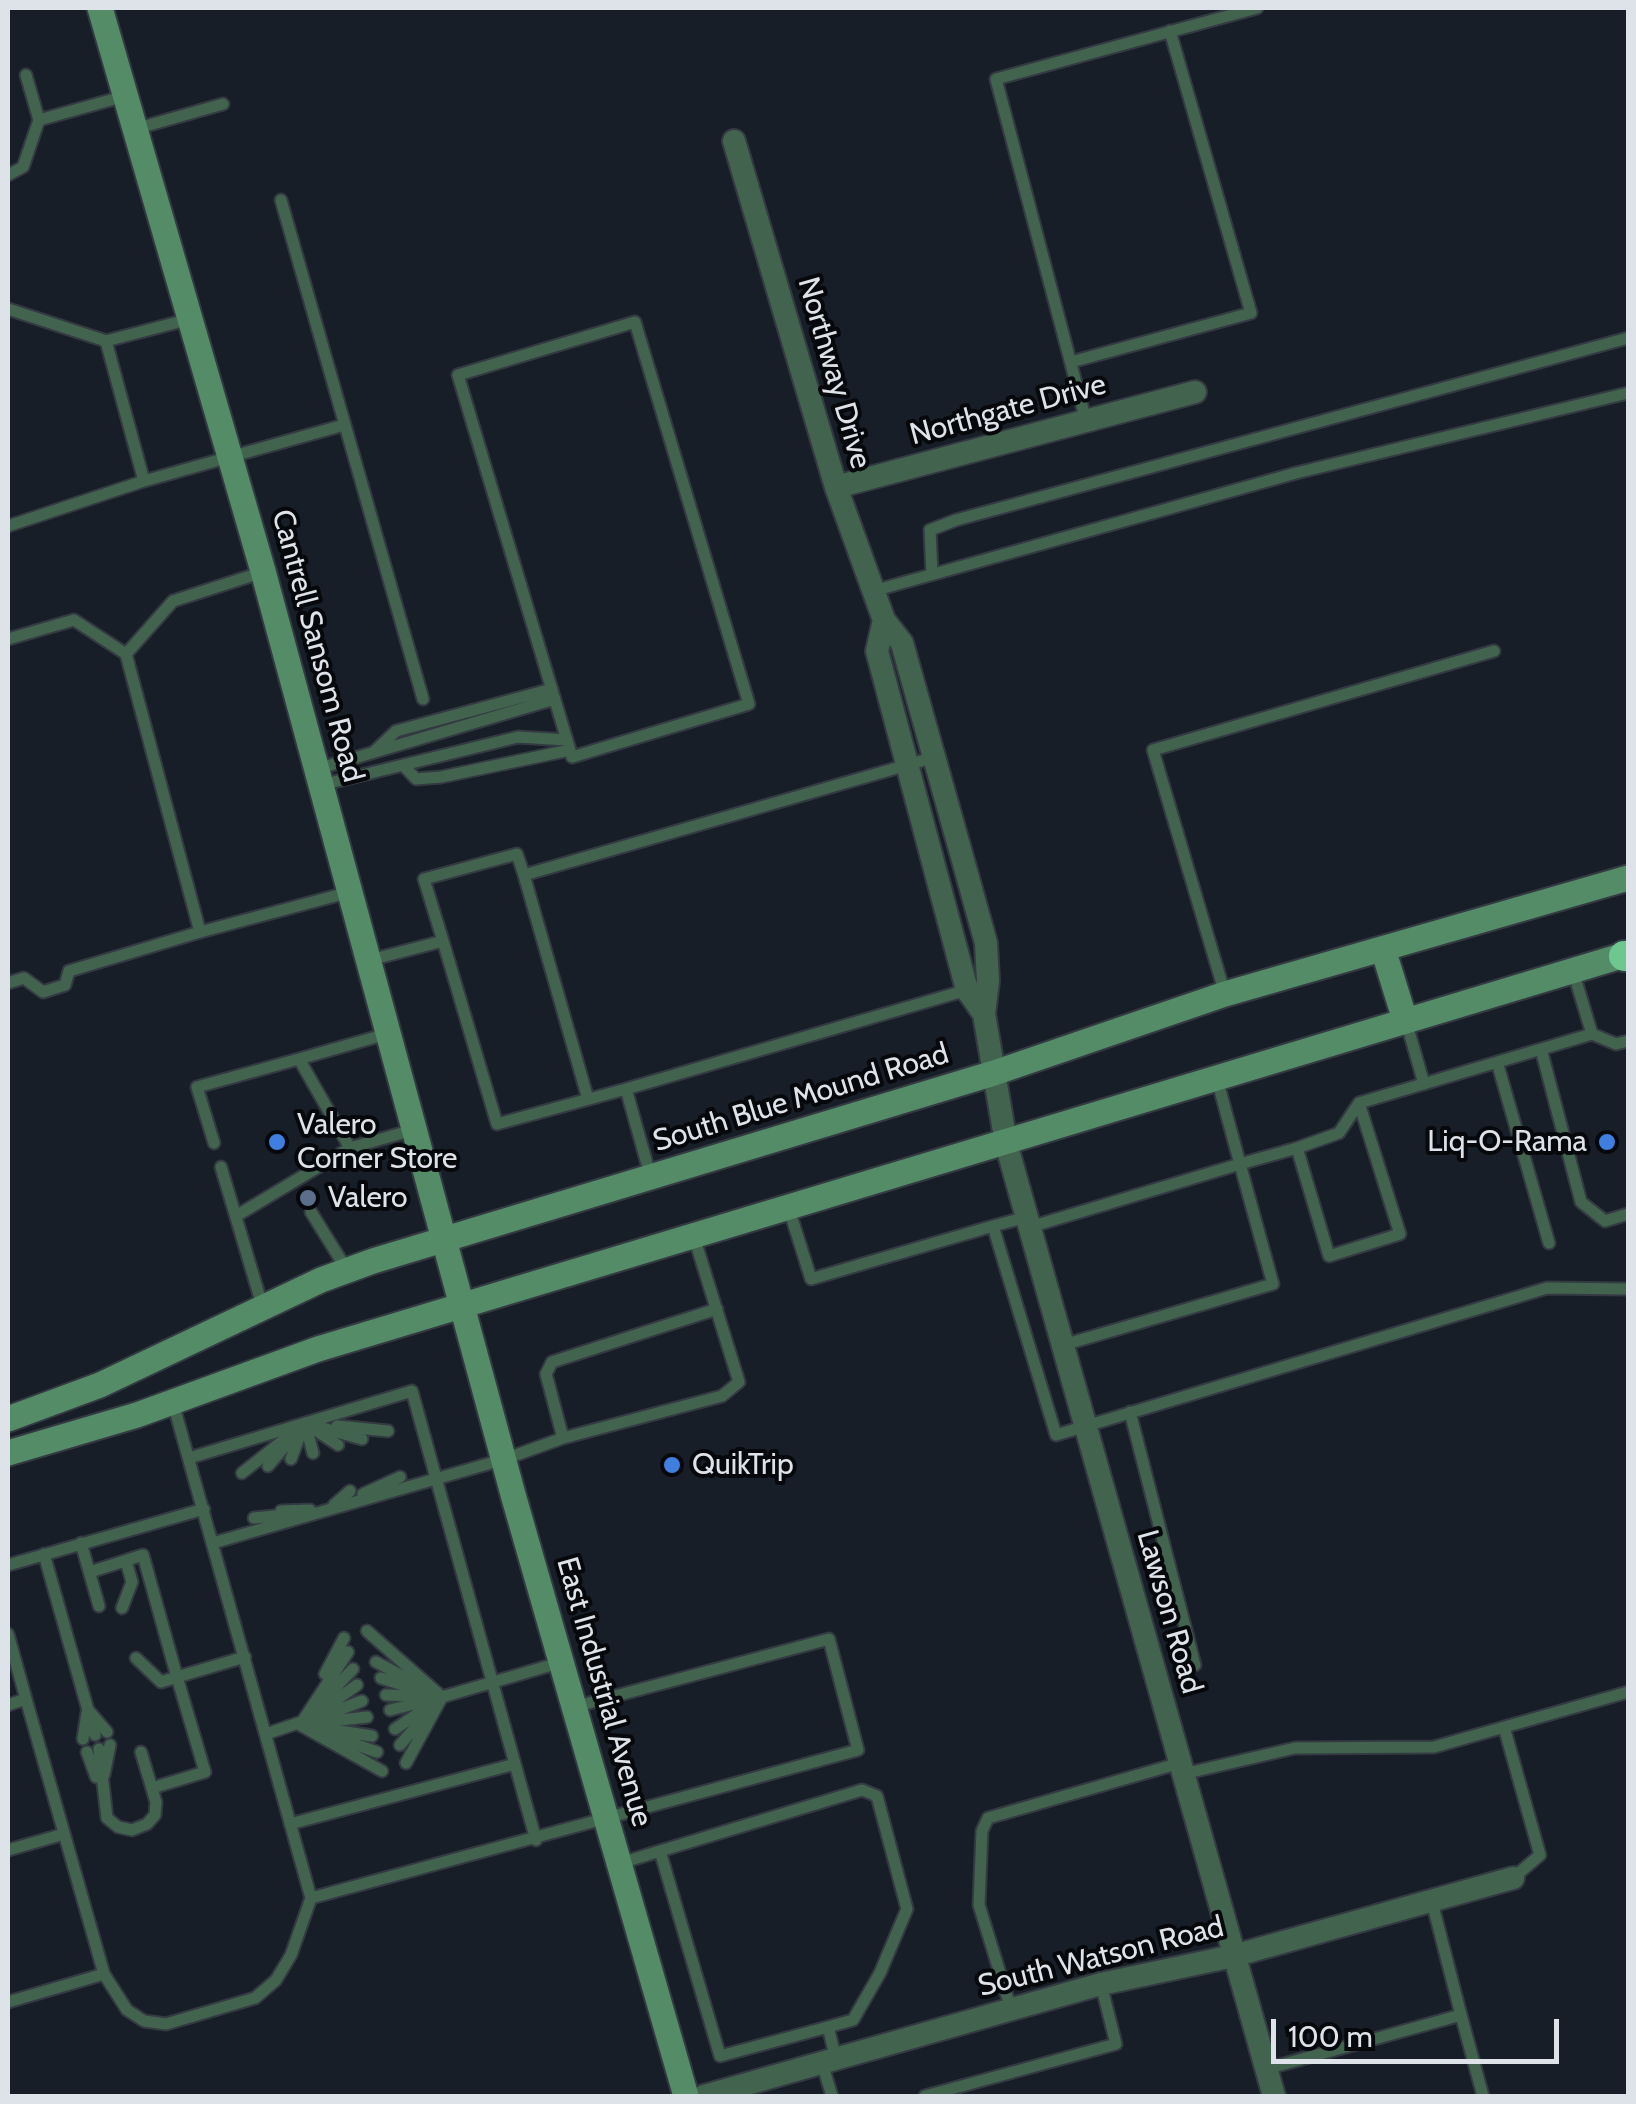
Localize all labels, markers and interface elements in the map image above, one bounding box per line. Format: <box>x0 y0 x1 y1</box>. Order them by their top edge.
street label: Northway Drive <box>789 273 879 473</box>
street label: Northgate Drive <box>906 367 1110 453</box>
street label: Cantrell Sansom Road <box>263 506 371 786</box>
street label: South Blue Mound Road <box>649 1036 953 1160</box>
place label: Valero Corner Store <box>297 1107 457 1178</box>
place label: Liq-O-Rama <box>1427 1124 1587 1160</box>
marker: Valero Corner Store <box>266 1131 288 1153</box>
marker: Liq-O-Rama <box>1596 1131 1618 1153</box>
place label: Valero <box>328 1180 407 1216</box>
marker: Valero <box>297 1187 319 1209</box>
place label: QuikTrip <box>692 1447 794 1483</box>
marker: QuikTrip <box>661 1454 683 1476</box>
street label: Lawson Road <box>1129 1526 1209 1698</box>
street label: East Industrial Avenue <box>548 1553 660 1831</box>
street label: South Watson Road <box>975 1909 1227 2005</box>
scale bar <box>1276 1999 1564 2061</box>
text: 100 m <box>1288 2018 1373 2055</box>

